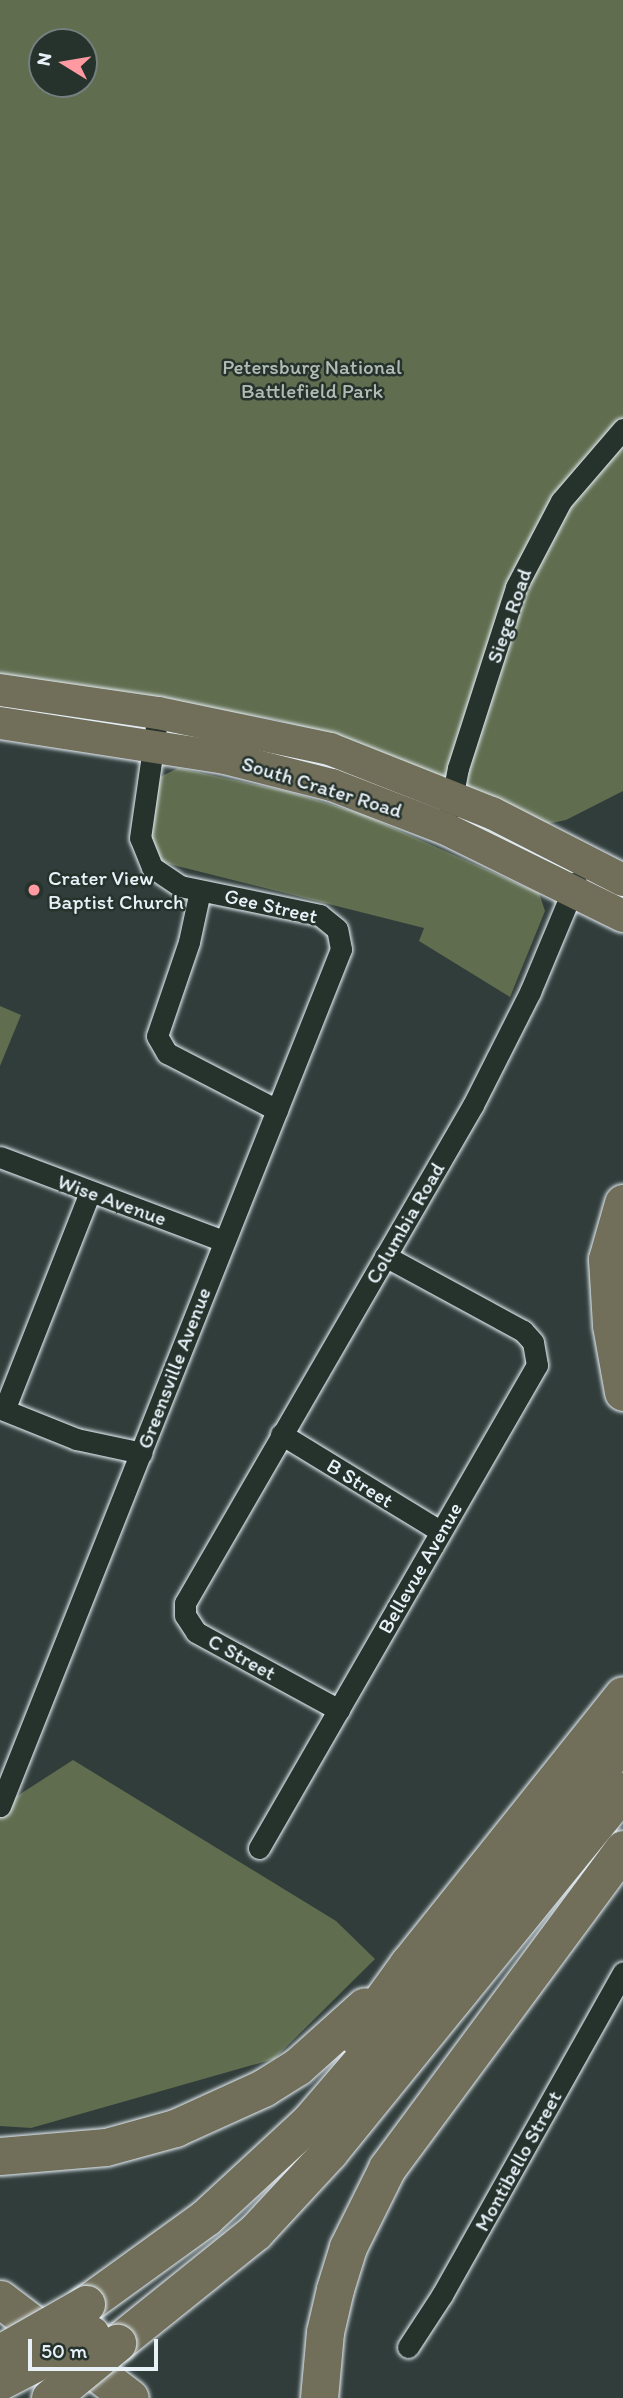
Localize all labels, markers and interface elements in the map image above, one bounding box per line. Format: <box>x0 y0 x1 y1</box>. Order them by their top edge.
north arrow <box>28 28 98 98</box>
text: N <box>31 51 56 68</box>
park label: Petersburg National Battlefield Park <box>222 354 402 404</box>
street label: Siege Road <box>481 566 537 666</box>
street label: South Crater Road <box>239 751 405 823</box>
place label: Crater View Baptist Church <box>48 865 184 915</box>
marker: Crater View Baptist Church <box>26 882 42 898</box>
street label: Gee Street <box>222 883 320 929</box>
street label: Columbia Road <box>360 1158 450 1288</box>
street label: Wise Avenue <box>55 1169 169 1231</box>
street label: Greensville Avenue <box>132 1284 216 1452</box>
street label: B Street <box>322 1453 398 1513</box>
street label: Bellevue Avenue <box>372 1498 468 1638</box>
street label: C Street <box>204 1628 280 1686</box>
street label: Montibello Street <box>469 2087 567 2235</box>
scale bar <box>32 2324 161 2368</box>
text: 50 m <box>41 2338 87 2363</box>

